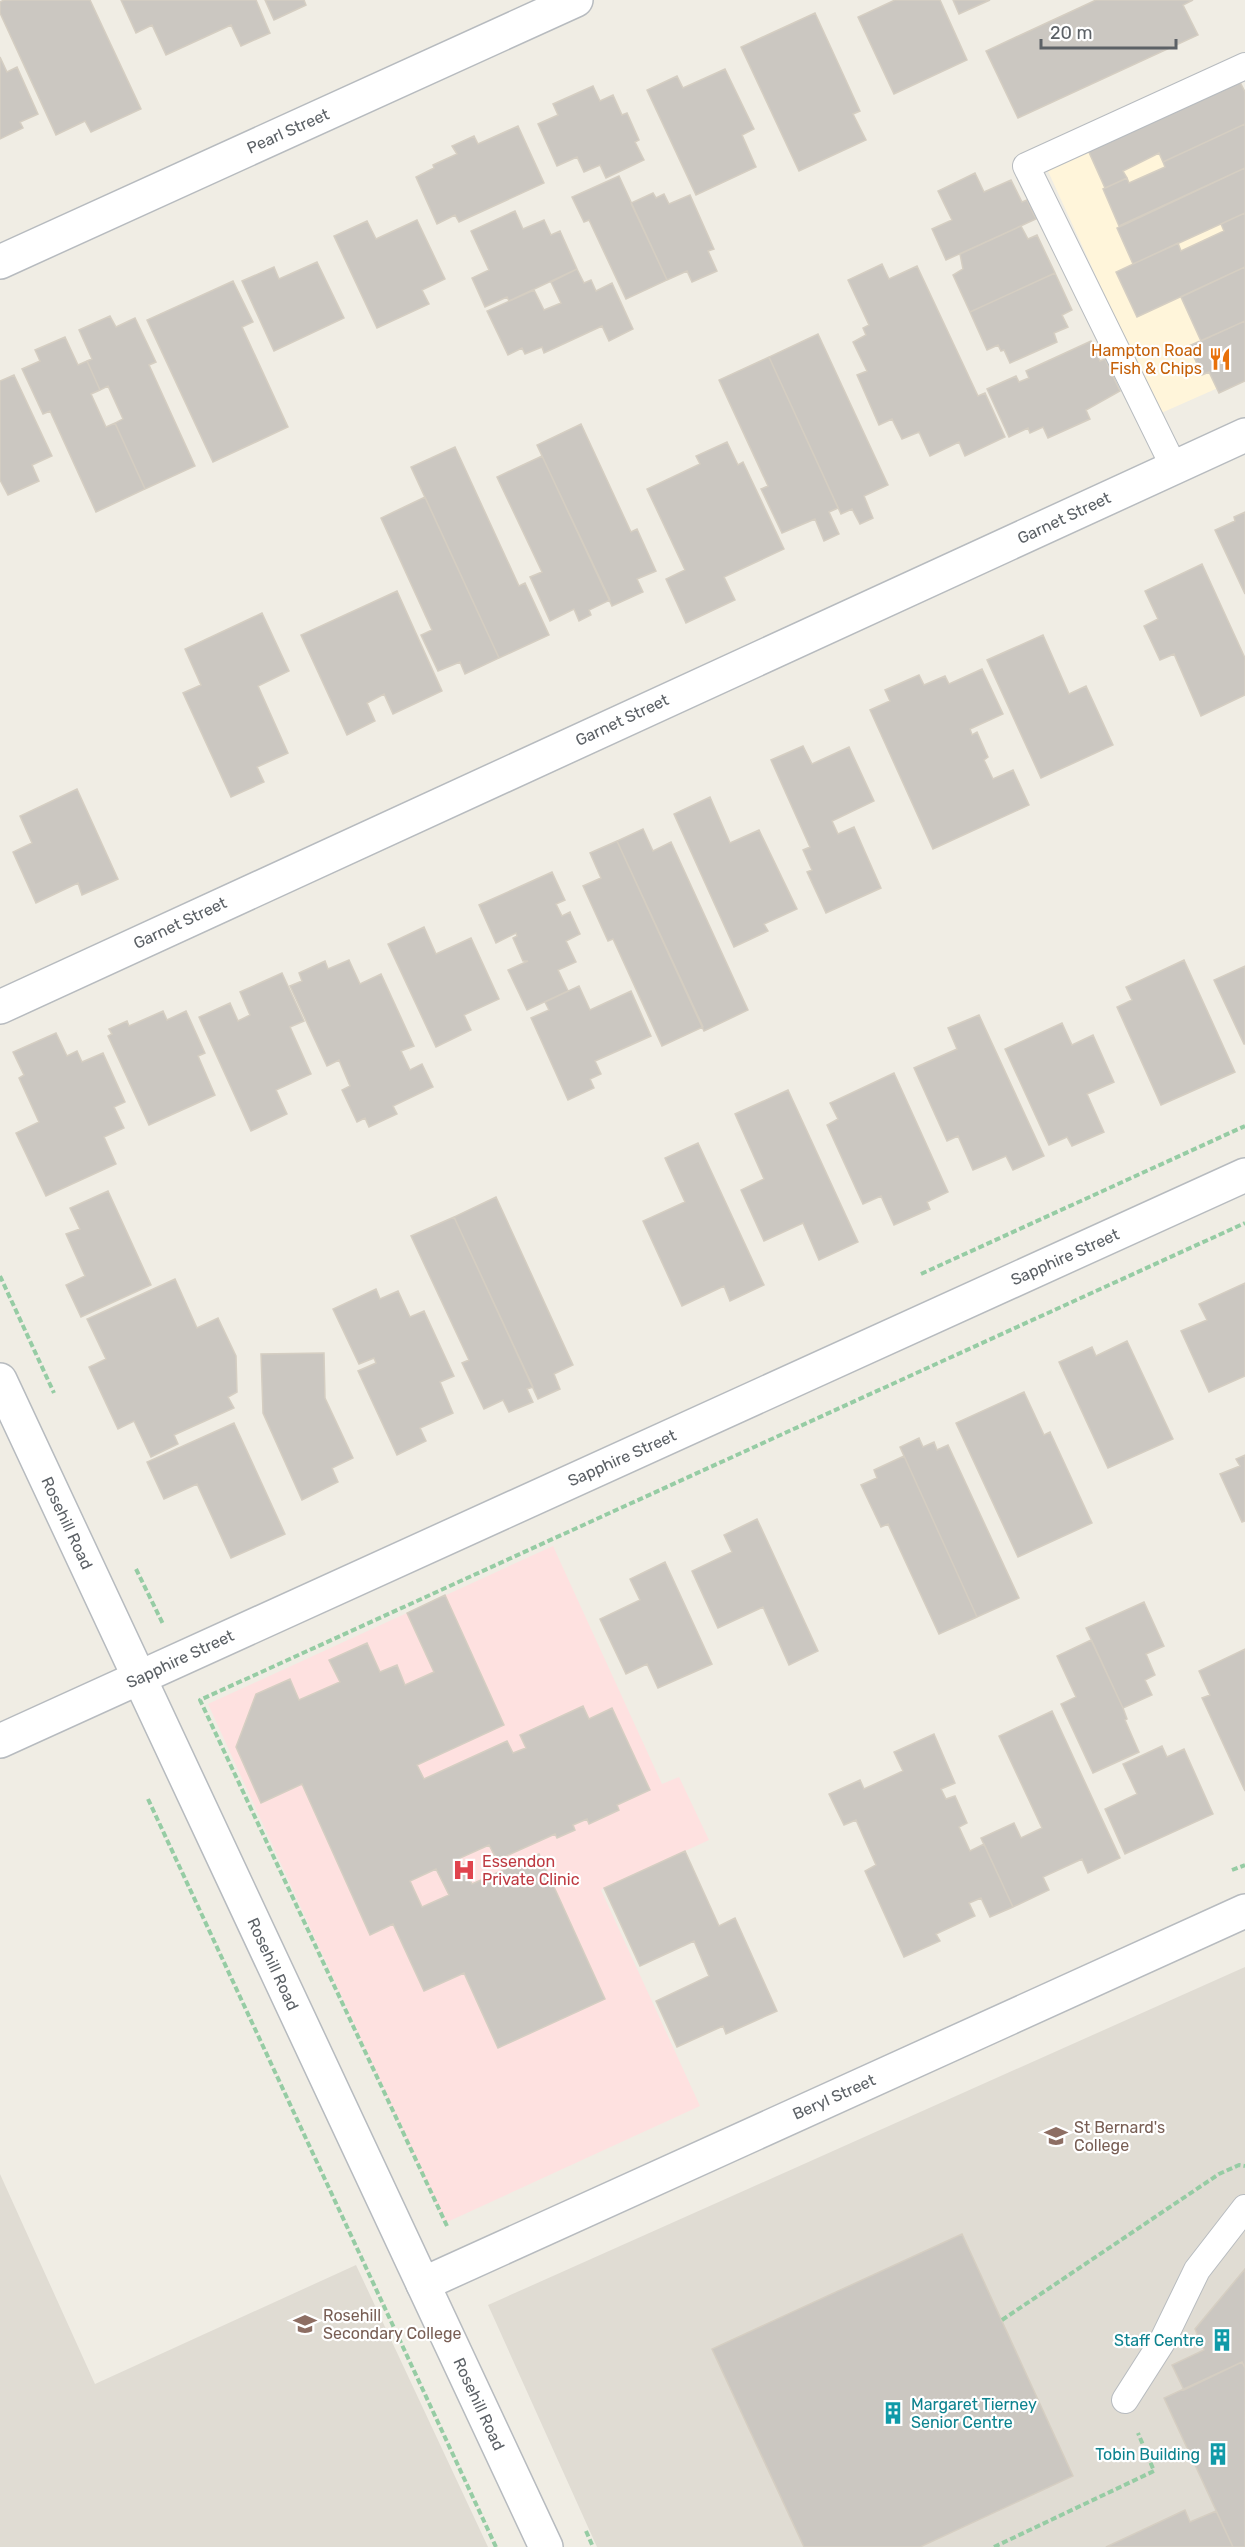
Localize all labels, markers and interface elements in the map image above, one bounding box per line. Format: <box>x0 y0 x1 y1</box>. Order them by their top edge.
scale bar <box>1041 12 1176 50</box>
text: 20 m <box>1050 22 1092 44</box>
street label: Pearl Street <box>244 104 332 158</box>
place label: Hampton Road Fish & Chips <box>1091 341 1202 378</box>
restaurant icon: Hampton Road Fish & Chips <box>1207 346 1233 372</box>
street label: Garnet Street <box>1014 488 1114 548</box>
street label: Garnet Street <box>572 690 672 750</box>
street label: Garnet Street <box>130 893 230 953</box>
street label: Sapphire Street <box>1008 1225 1122 1289</box>
street label: Sapphire Street <box>565 1426 679 1490</box>
street label: Rosehill Road <box>37 1474 97 1572</box>
street label: Sapphire Street <box>123 1626 237 1692</box>
place label: Essendon Private Clinic <box>482 1852 580 1889</box>
hospital icon: Essendon Private Clinic <box>451 1857 477 1883</box>
street label: Rosehill Road <box>243 1915 303 2013</box>
street label: Beryl Street <box>790 2070 878 2124</box>
place label: St Bernard's College <box>1074 2118 1165 2155</box>
school or university icon: St Bernard's College <box>1043 2123 1069 2149</box>
place label: Rosehill Secondary College <box>323 2306 462 2343</box>
school or university icon: Rosehill Secondary College <box>292 2311 318 2337</box>
building icon: Staff Centre <box>1209 2327 1235 2353</box>
place label: Staff Centre <box>1114 2331 1204 2350</box>
street label: Rosehill Road <box>449 2355 509 2453</box>
place label: Margaret Tierney Senior Centre <box>911 2395 1037 2432</box>
building icon: Margaret Tierney Senior Centre <box>880 2400 906 2426</box>
building icon: Tobin Building <box>1205 2441 1231 2467</box>
place label: Tobin Building <box>1095 2445 1200 2464</box>

